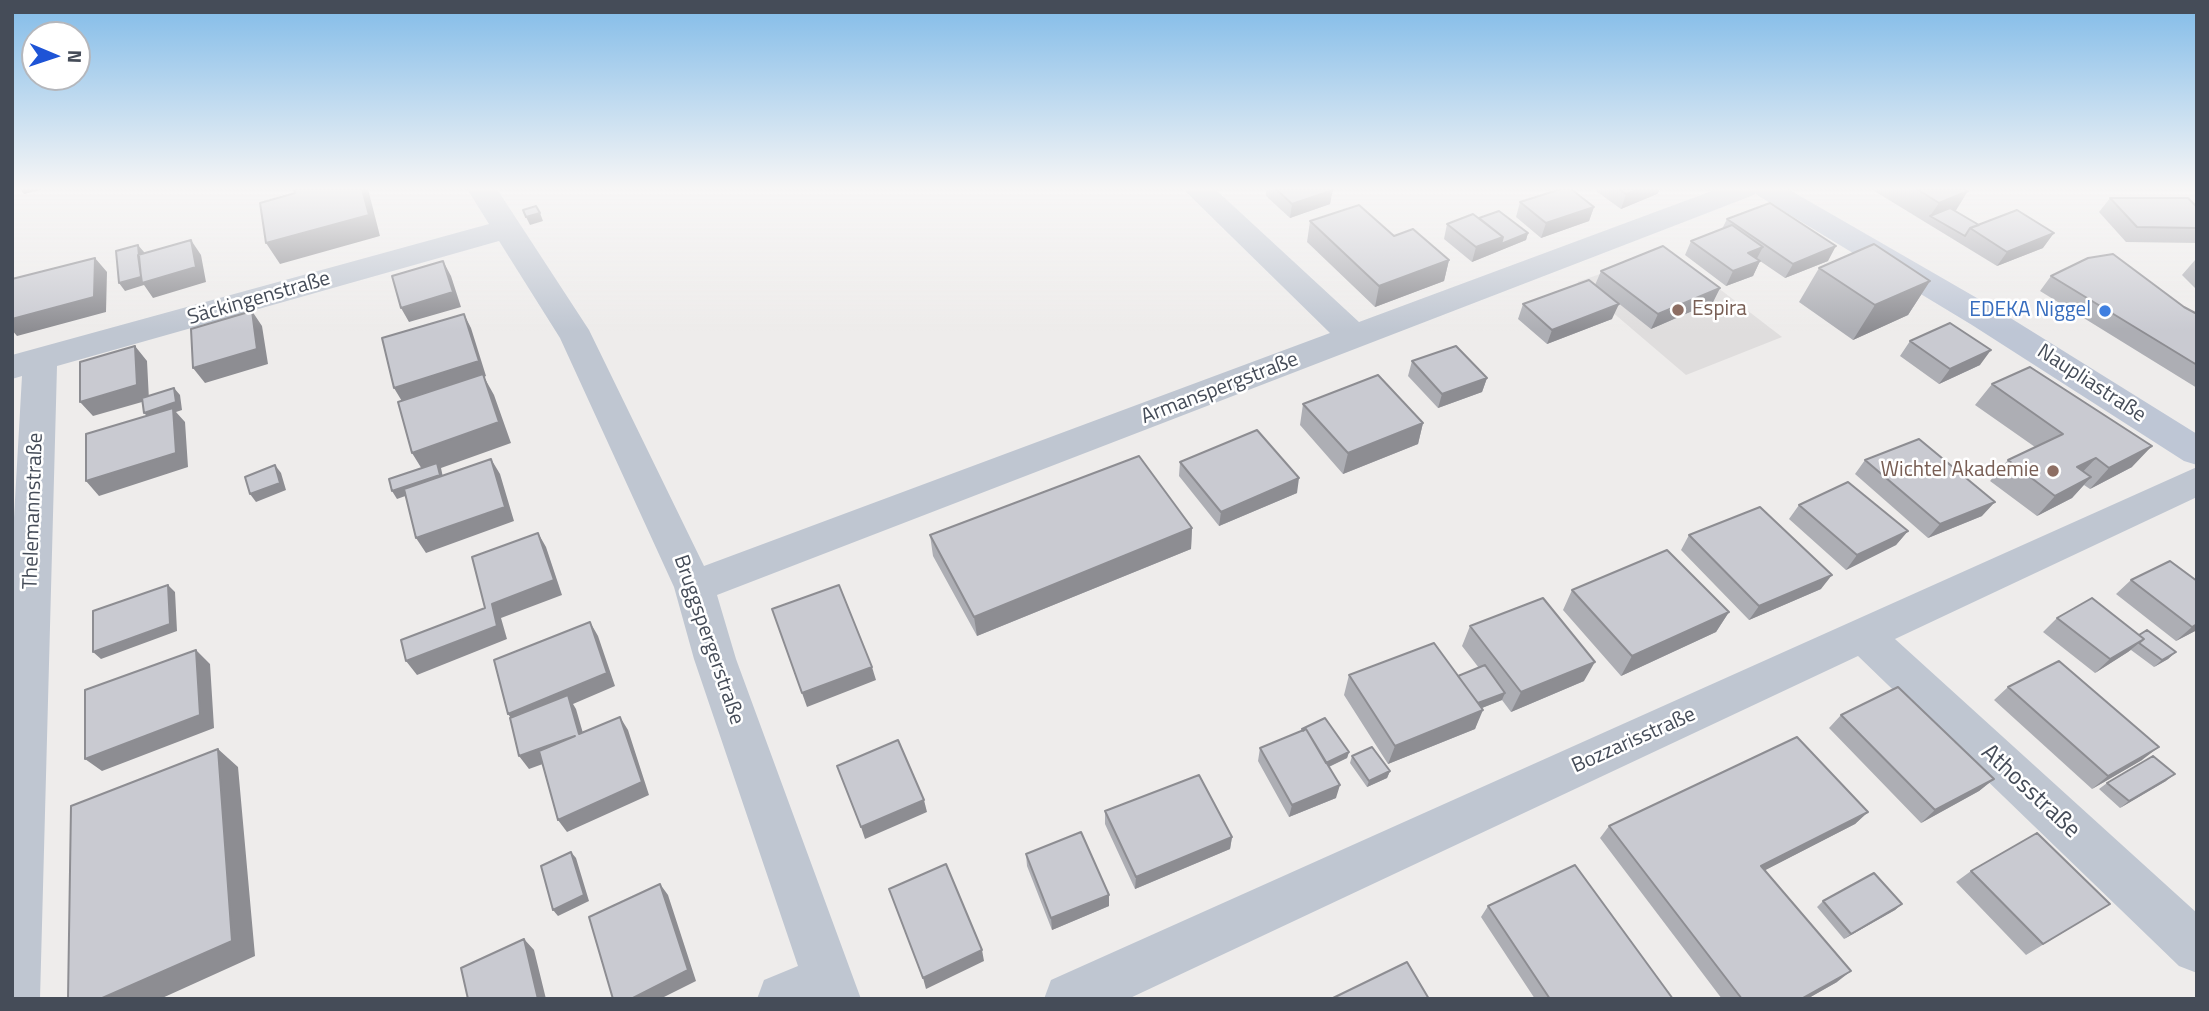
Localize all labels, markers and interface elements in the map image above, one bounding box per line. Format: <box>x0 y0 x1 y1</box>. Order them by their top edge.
north arrow <box>21 21 91 91</box>
text: N <box>61 50 90 64</box>
street label: Säckingenstraße <box>185 267 333 331</box>
place label: Espira <box>1692 297 1747 323</box>
place label: EDEKA Niggel <box>1969 298 2091 324</box>
marker: Espira <box>1670 302 1686 318</box>
marker: EDEKA Niggel <box>2097 303 2113 319</box>
street label: Naupliastraße <box>2032 340 2150 428</box>
street label: Armanspergstraße <box>1138 347 1302 431</box>
street label: Thelemannstraße <box>19 432 49 590</box>
place label: Wichtel Akademie <box>1880 458 2039 484</box>
marker: Wichtel Akademie <box>2045 463 2061 479</box>
street label: Bruggspergerstraße <box>667 552 749 728</box>
street label: Bozzarisstraße <box>1568 702 1700 780</box>
street label: Athosstraße <box>1975 739 2085 845</box>

